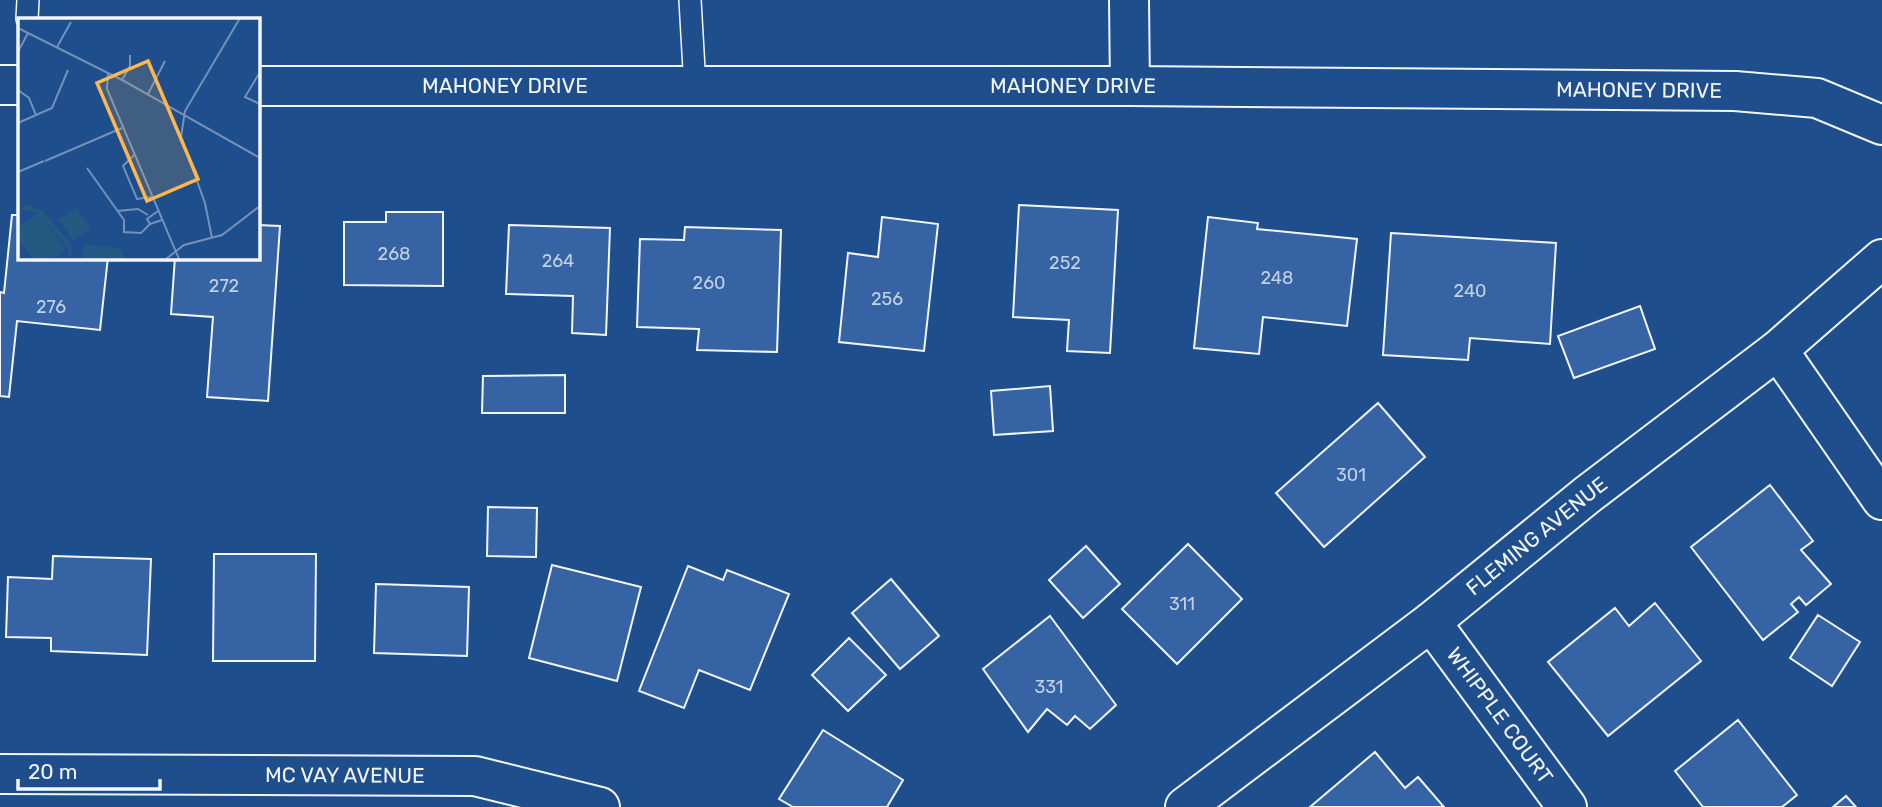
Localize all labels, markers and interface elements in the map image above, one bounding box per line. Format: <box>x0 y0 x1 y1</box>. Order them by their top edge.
inset map <box>18 18 259 259</box>
street label: MAHONEY DRIVE <box>422 73 588 98</box>
street label: MAHONEY DRIVE <box>990 73 1156 98</box>
street label: MAHONEY DRIVE <box>1556 77 1722 103</box>
house number: 268 <box>378 243 410 265</box>
house number: 264 <box>542 250 574 272</box>
house number: 252 <box>1049 252 1081 274</box>
house number: 248 <box>1260 267 1294 289</box>
house number: 260 <box>693 272 725 294</box>
house number: 272 <box>209 275 239 297</box>
house number: 240 <box>1454 280 1487 302</box>
house number: 256 <box>871 288 903 310</box>
house number: 276 <box>36 296 66 318</box>
house number: 301 <box>1336 464 1366 486</box>
street label: FLEMING AVENUE <box>1461 471 1612 600</box>
house number: 311 <box>1169 593 1195 615</box>
street label: WHIPPLE COURT <box>1442 642 1558 788</box>
house number: 331 <box>1034 676 1064 698</box>
scale bar <box>18 748 159 792</box>
text: 20 m <box>28 759 77 784</box>
street label: MC VAY AVENUE <box>265 762 425 788</box>

